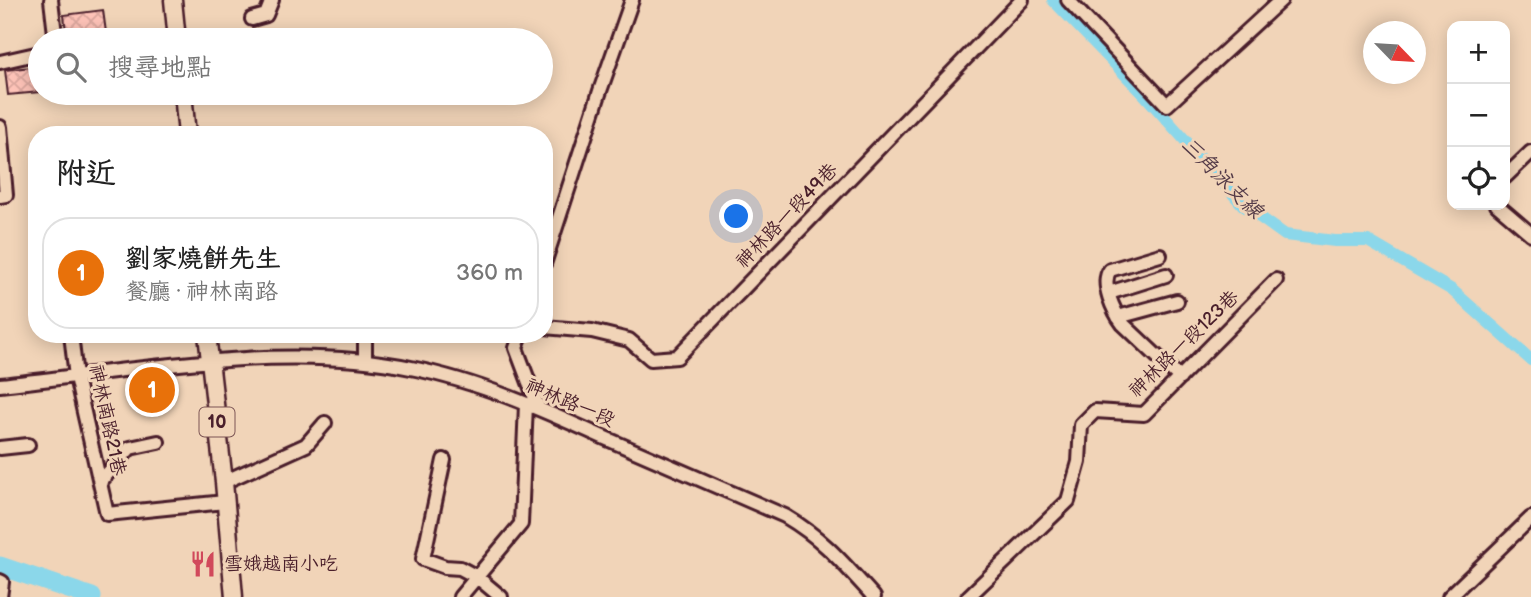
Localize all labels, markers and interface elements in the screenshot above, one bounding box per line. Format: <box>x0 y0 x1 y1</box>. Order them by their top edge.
north arrow <box>1363 21 1426 84</box>
map controls <box>1447 21 1510 210</box>
button: + <box>1447 21 1510 84</box>
search box <box>28 28 553 105</box>
icon: search <box>52 48 90 86</box>
text: 搜尋地點 <box>108 53 212 84</box>
button: − <box>1447 84 1510 147</box>
water label: 三角泳支線 <box>1176 132 1269 225</box>
button: locate <box>1447 147 1510 210</box>
text: 附近 <box>56 156 116 192</box>
street label: 神林路一段49巷 <box>731 159 843 273</box>
your location <box>719 199 753 233</box>
text: 劉家燒餅先生 <box>125 244 281 275</box>
text: 1 <box>76 259 86 287</box>
text: 360 m <box>456 259 523 287</box>
text: 餐廳 · 神林南路 <box>125 278 278 306</box>
street label: 神林路一段123巷 <box>1124 286 1244 402</box>
street label: 神林南路21巷 <box>84 362 130 478</box>
pin: 1 <box>129 364 175 416</box>
street label: 神林路一段 <box>522 374 618 432</box>
road number: 10 <box>200 408 234 436</box>
restaurant icon: 雪娥越南小吃 <box>188 549 218 579</box>
place label: 雪娥越南小吃 <box>224 553 338 576</box>

